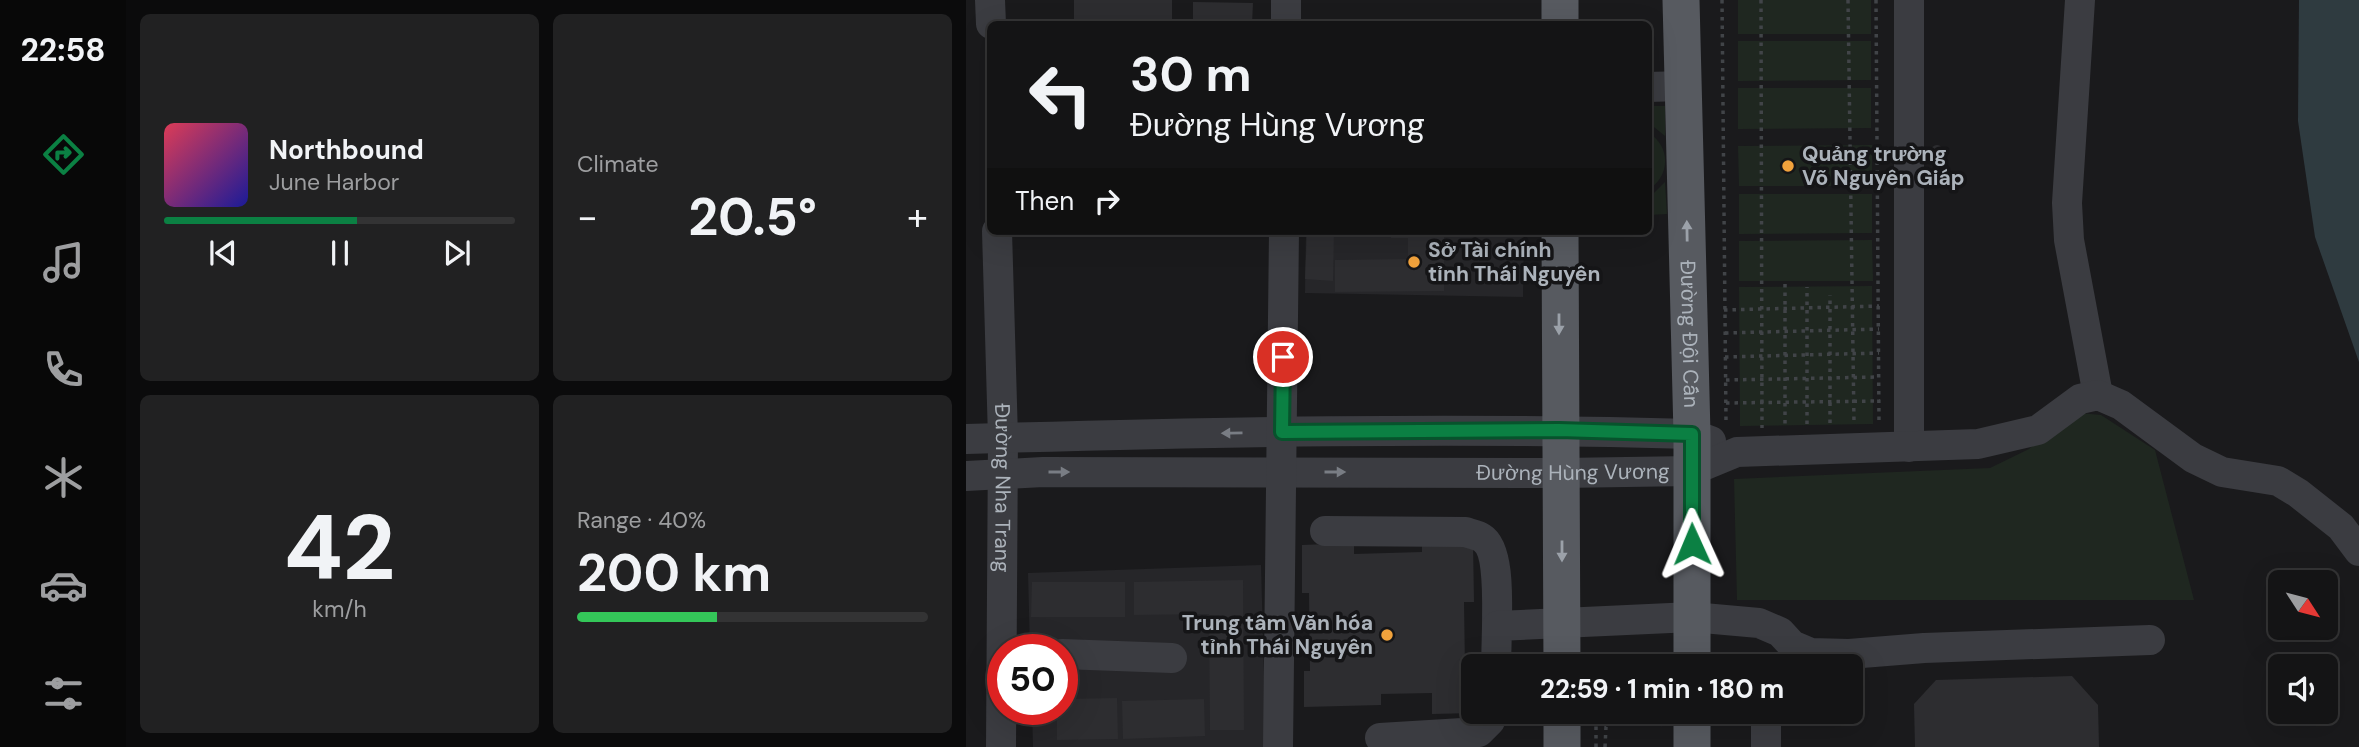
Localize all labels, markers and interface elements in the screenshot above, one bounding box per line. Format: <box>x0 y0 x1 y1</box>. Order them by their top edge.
text: 22:58 <box>20 29 106 71</box>
text: 30 m <box>1130 42 1252 106</box>
icon: left <box>1015 49 1106 140</box>
text: Đường Hùng Vương <box>1130 104 1425 146</box>
icon: directions <box>39 130 88 179</box>
text: Northbound <box>269 133 424 167</box>
place label: Quảng trường Võ Nguyên Giáp <box>1802 140 1965 192</box>
text: Climate <box>577 149 659 179</box>
marker: Quảng trường Võ Nguyên Giáp <box>1780 158 1796 174</box>
text: June Harbor <box>269 167 399 197</box>
icon: right <box>1088 182 1126 220</box>
text: 20.5° <box>688 183 817 251</box>
text: Then <box>1015 184 1074 218</box>
text: − <box>577 192 598 242</box>
text: + <box>907 192 928 242</box>
one-way arrow <box>1681 220 1693 242</box>
icon: previous <box>204 234 242 272</box>
icon: pause <box>321 234 359 272</box>
icon: next <box>438 234 476 272</box>
place label: Sở Tài chính tỉnh Thái Nguyên <box>1428 236 1600 288</box>
icon: music <box>39 238 88 287</box>
marker: Sở Tài chính tỉnh Thái Nguyên <box>1406 254 1422 270</box>
street label: Đường Đội Cấn <box>1674 260 1705 408</box>
one-way arrow <box>1553 313 1565 335</box>
pin <box>1253 327 1313 387</box>
icon: arrive <box>1264 338 1302 376</box>
icon: phone <box>39 345 88 394</box>
street label: Đường Nha Trang <box>988 403 1017 573</box>
one-way arrow <box>1220 427 1242 439</box>
icon: climate <box>39 453 88 502</box>
street label: Đường Hùng Vương <box>1476 457 1670 487</box>
one-way arrow <box>1048 466 1070 478</box>
one-way arrow <box>1324 466 1346 478</box>
text: 42 <box>284 489 395 607</box>
text: Range · 40% <box>577 505 706 535</box>
position arrow <box>1655 507 1729 581</box>
text: 200 km <box>577 539 771 607</box>
one-way arrow <box>1556 540 1568 562</box>
icon: car <box>39 561 88 610</box>
north arrow <box>2268 570 2338 640</box>
map controls <box>2268 570 2338 724</box>
text: km/h <box>312 594 367 624</box>
place label: Trung tâm Văn hóa tỉnh Thái Nguyên <box>1182 609 1373 661</box>
marker: Trung tâm Văn hóa tỉnh Thái Nguyên <box>1379 627 1395 643</box>
speed limit sign: 50 <box>987 634 1078 725</box>
button: sound <box>2268 654 2338 724</box>
icon: filters <box>39 669 88 718</box>
text: 22:59 · 1 min · 180 m <box>1540 672 1784 706</box>

